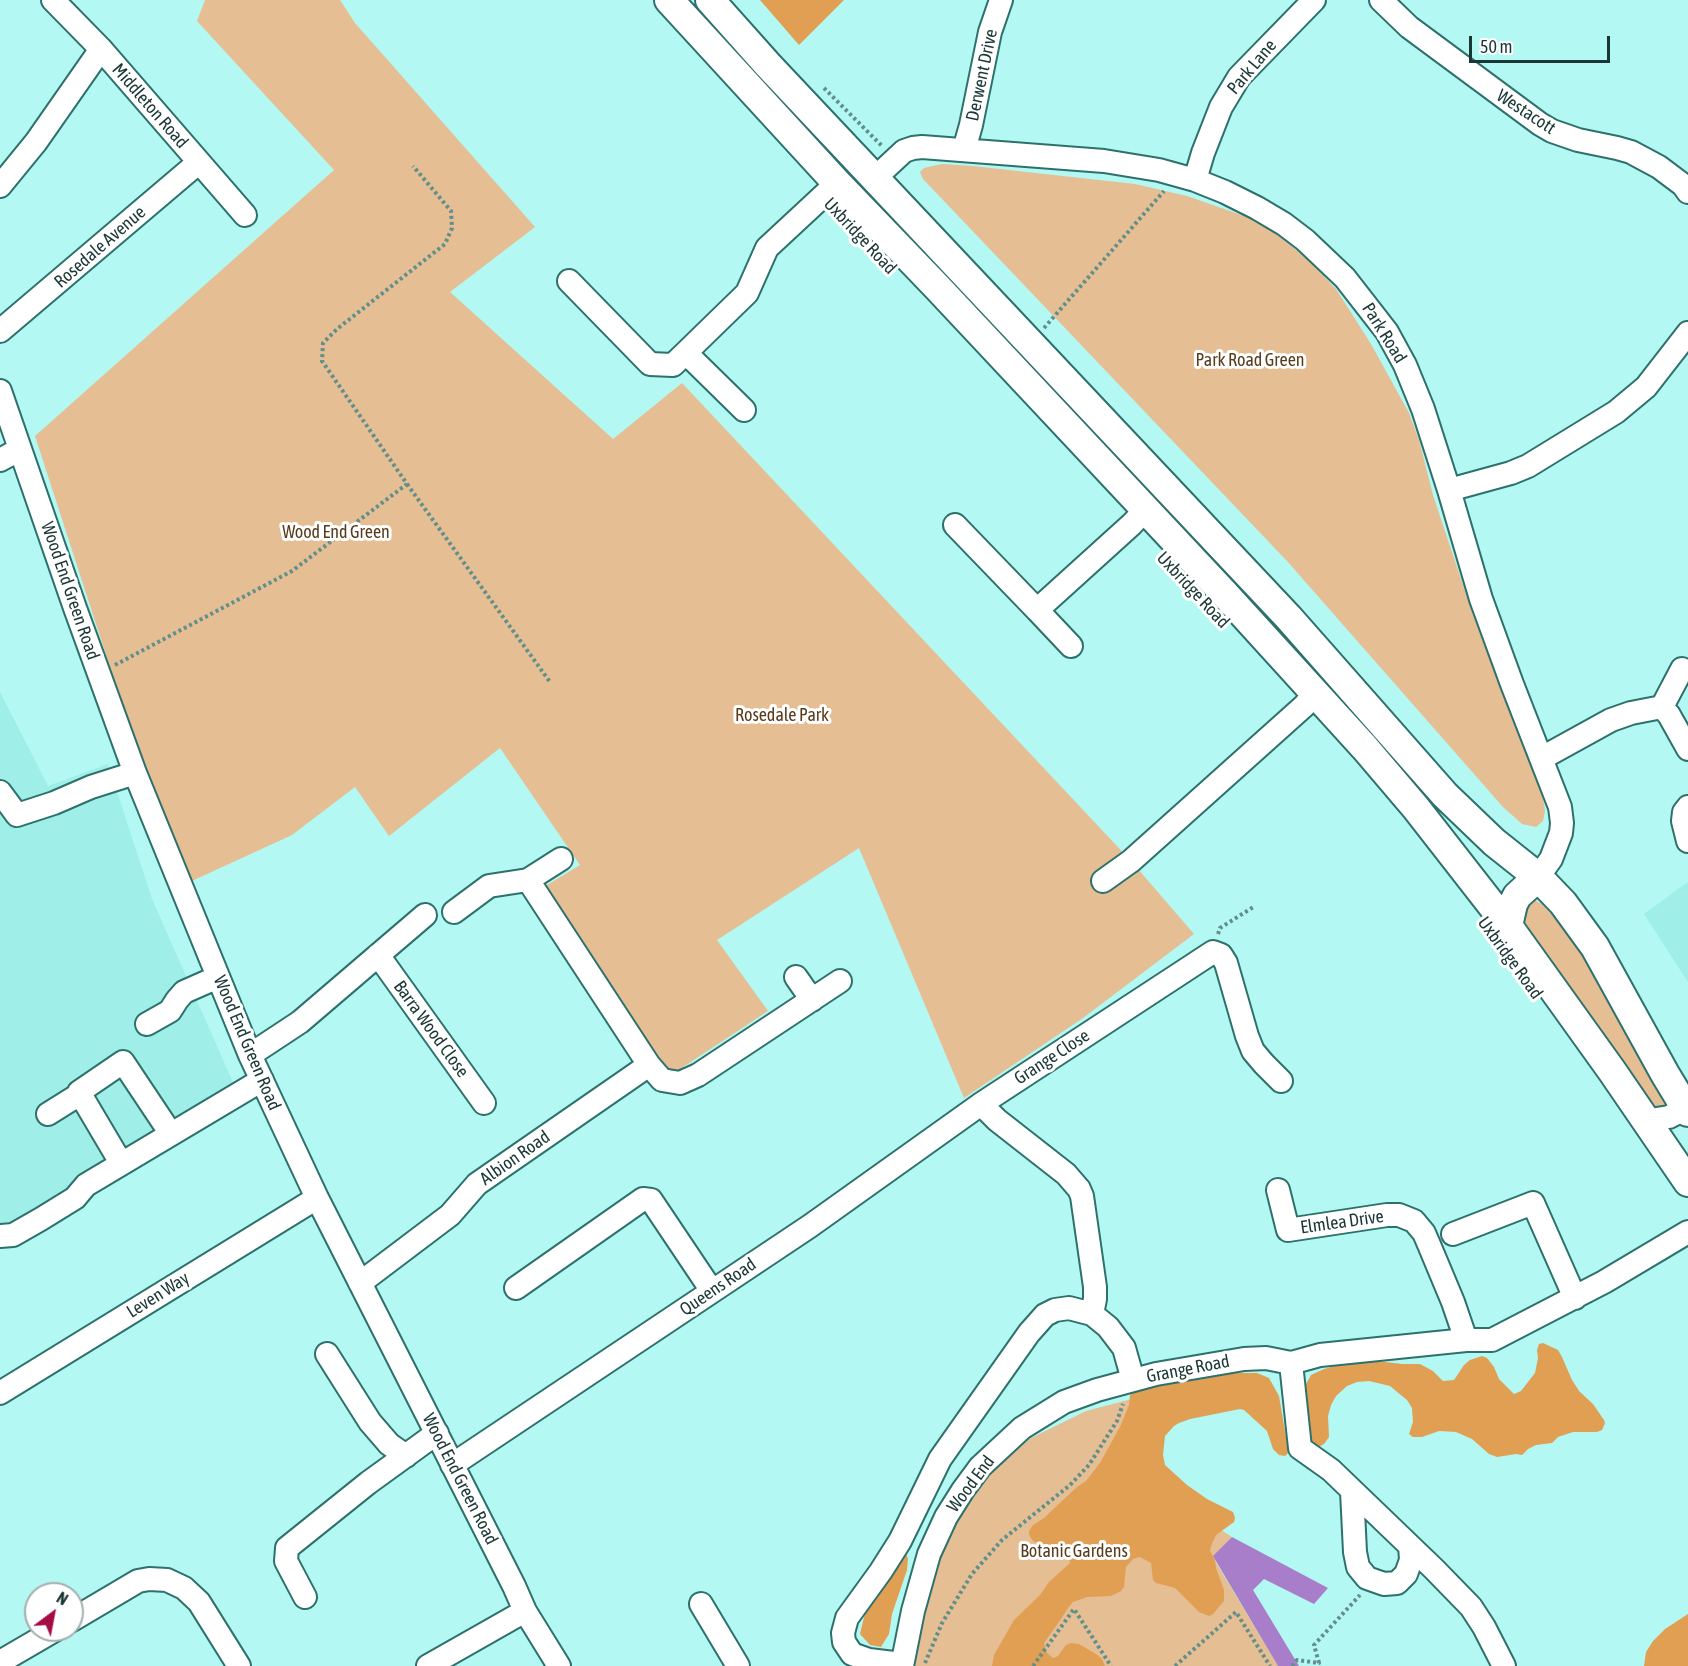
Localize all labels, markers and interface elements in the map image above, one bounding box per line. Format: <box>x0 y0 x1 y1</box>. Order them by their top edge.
scale bar <box>1472 24 1613 62</box>
street label: Derwent Drive <box>962 27 1002 123</box>
street label: Park Lane <box>1223 35 1281 99</box>
text: 50 m <box>1480 36 1512 57</box>
street label: Middleton Road <box>107 59 193 153</box>
street label: Westacott <box>1492 85 1560 139</box>
street label: Uxbridge Road <box>819 193 901 279</box>
street label: Rosedale Avenue <box>50 202 150 292</box>
street label: Park Road <box>1357 299 1411 367</box>
park label: Park Road Green <box>1195 349 1305 371</box>
street label: Wood End Green Road <box>36 519 104 663</box>
park label: Wood End Green <box>282 521 390 543</box>
street label: Uxbridge Road <box>1152 547 1234 633</box>
park label: Rosedale Park <box>735 704 829 726</box>
street label: Uxbridge Road <box>1473 913 1547 1003</box>
street label: Wood End Green Road <box>209 972 285 1114</box>
street label: Barra Wood Close <box>389 976 473 1082</box>
street label: Grange Close <box>1010 1025 1094 1089</box>
street label: Albion Road <box>476 1126 554 1190</box>
street label: Elmlea Drive <box>1299 1205 1385 1239</box>
street label: Queens Road <box>676 1254 760 1320</box>
street label: Leven Way <box>123 1267 193 1323</box>
street label: Grange Road <box>1145 1350 1231 1388</box>
street label: Wood End Green Road <box>418 1410 502 1548</box>
street label: Wood End <box>943 1451 999 1517</box>
park label: Botanic Gardens <box>1020 1540 1128 1562</box>
north arrow <box>24 1582 84 1642</box>
text: N <box>54 1588 71 1609</box>

